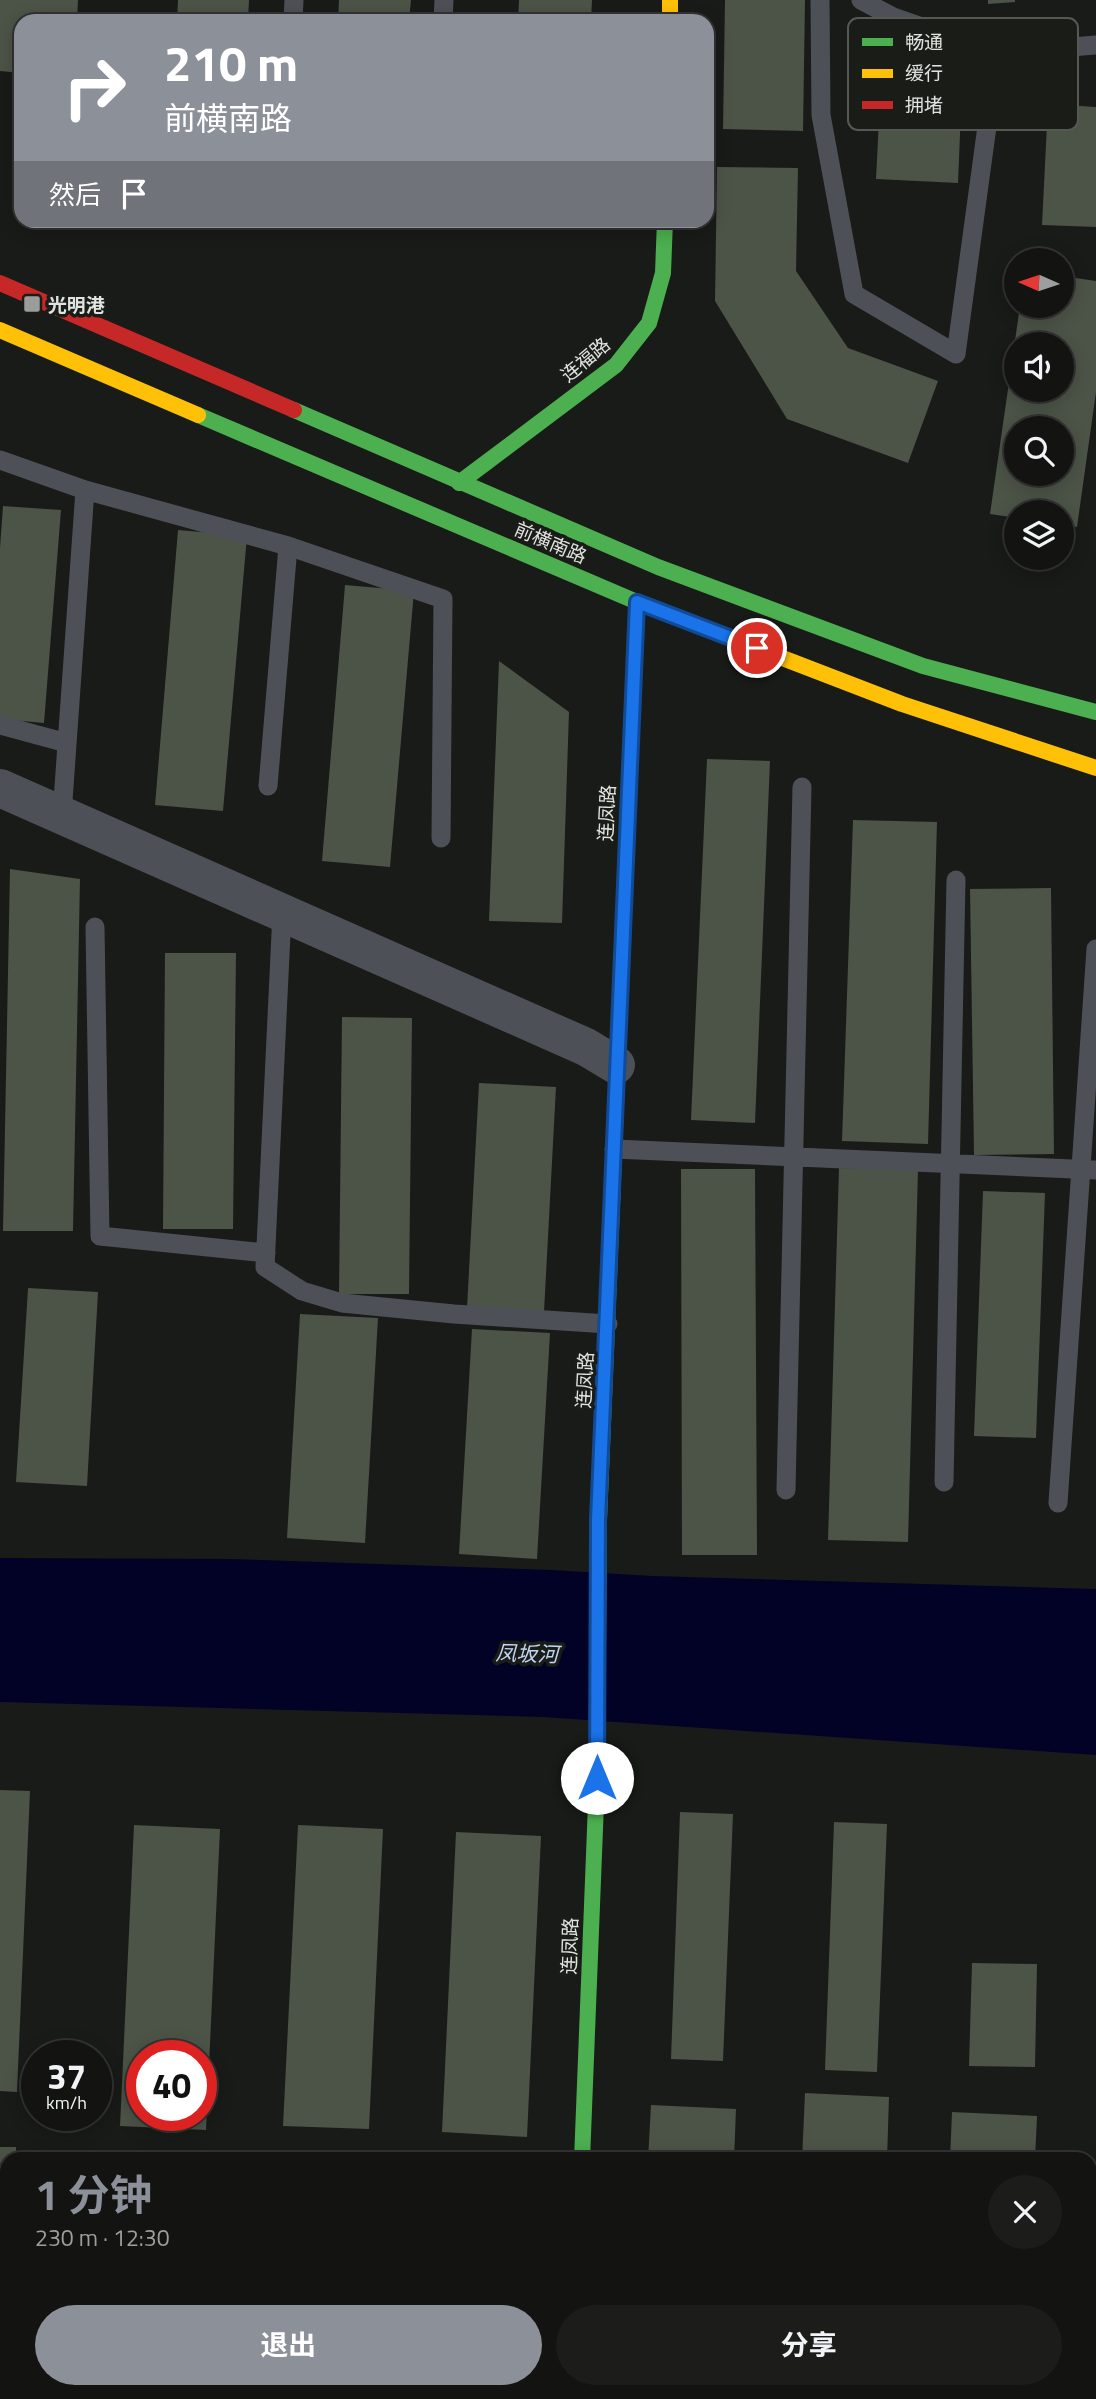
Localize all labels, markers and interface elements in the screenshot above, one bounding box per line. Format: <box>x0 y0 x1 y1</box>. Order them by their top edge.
legend <box>848 18 1078 130</box>
text: 210 m <box>164 25 298 100</box>
text: 畅通 <box>905 27 943 56</box>
icon: right <box>49 42 140 133</box>
text: 缓行 <box>905 58 943 87</box>
text: 拥堵 <box>905 90 943 119</box>
text: 前横南路 <box>164 94 292 142</box>
text: 然后 <box>49 175 101 214</box>
icon: arrive <box>115 175 153 213</box>
north arrow <box>1004 248 1074 318</box>
map controls <box>1004 248 1074 570</box>
place label: 光明港 <box>48 290 105 319</box>
marker: 光明港 <box>22 294 42 314</box>
street label: 连福路 <box>554 330 616 388</box>
button: sound <box>1004 332 1074 402</box>
button: search <box>1004 416 1074 486</box>
button: layers <box>1004 500 1074 570</box>
street label: 前横南路 <box>510 514 592 570</box>
pin <box>727 618 787 678</box>
icon: arrive <box>738 629 776 667</box>
street label: 连凤路 <box>590 784 622 842</box>
street label: 连凤路 <box>568 1351 600 1409</box>
water label: 凤坂河 <box>495 1636 563 1670</box>
position arrow <box>560 1741 634 1815</box>
street label: 连凤路 <box>554 1917 584 1975</box>
speed limit sign: 40 <box>126 2040 217 2131</box>
text: 37 <box>47 2049 86 2103</box>
text: km/h <box>46 2089 87 2116</box>
text: 1 分钟 <box>35 2162 152 2226</box>
button: close <box>988 2175 1062 2249</box>
text: 230 m · 12:30 <box>35 2220 170 2255</box>
button: 退出 <box>35 2305 542 2385</box>
button: 分享 <box>556 2305 1062 2385</box>

